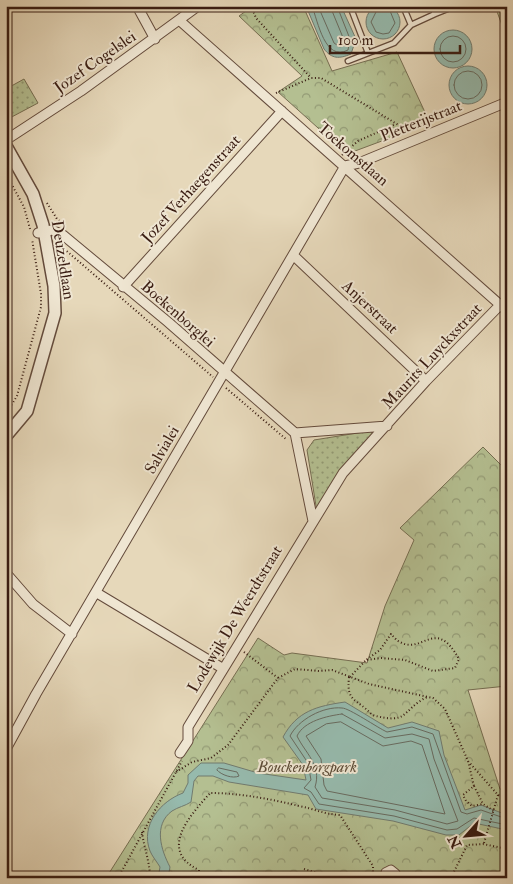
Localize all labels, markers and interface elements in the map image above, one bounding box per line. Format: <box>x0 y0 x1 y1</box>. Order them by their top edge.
scale bar <box>330 22 460 54</box>
street label: Jozef Cogelslei <box>49 26 140 99</box>
text: 100 m <box>338 31 374 50</box>
street label: Pletterijstraat <box>377 96 465 146</box>
street label: Toekomstlaan <box>313 118 393 190</box>
street label: Jozef Verhaegenstraat <box>136 131 246 249</box>
street label: Deuzeldlaan <box>47 219 79 301</box>
street label: Anjerstraat <box>337 275 402 338</box>
street label: Boekenborglei <box>137 276 219 352</box>
street label: Maurits Luyckxstraat <box>378 299 486 413</box>
street label: Salvialei <box>140 422 184 478</box>
street label: Lodewijk De Weerdtstraat <box>183 542 287 696</box>
park label: Bouckenborgpark <box>256 757 357 777</box>
north arrow <box>440 812 490 862</box>
text: N <box>444 832 466 852</box>

